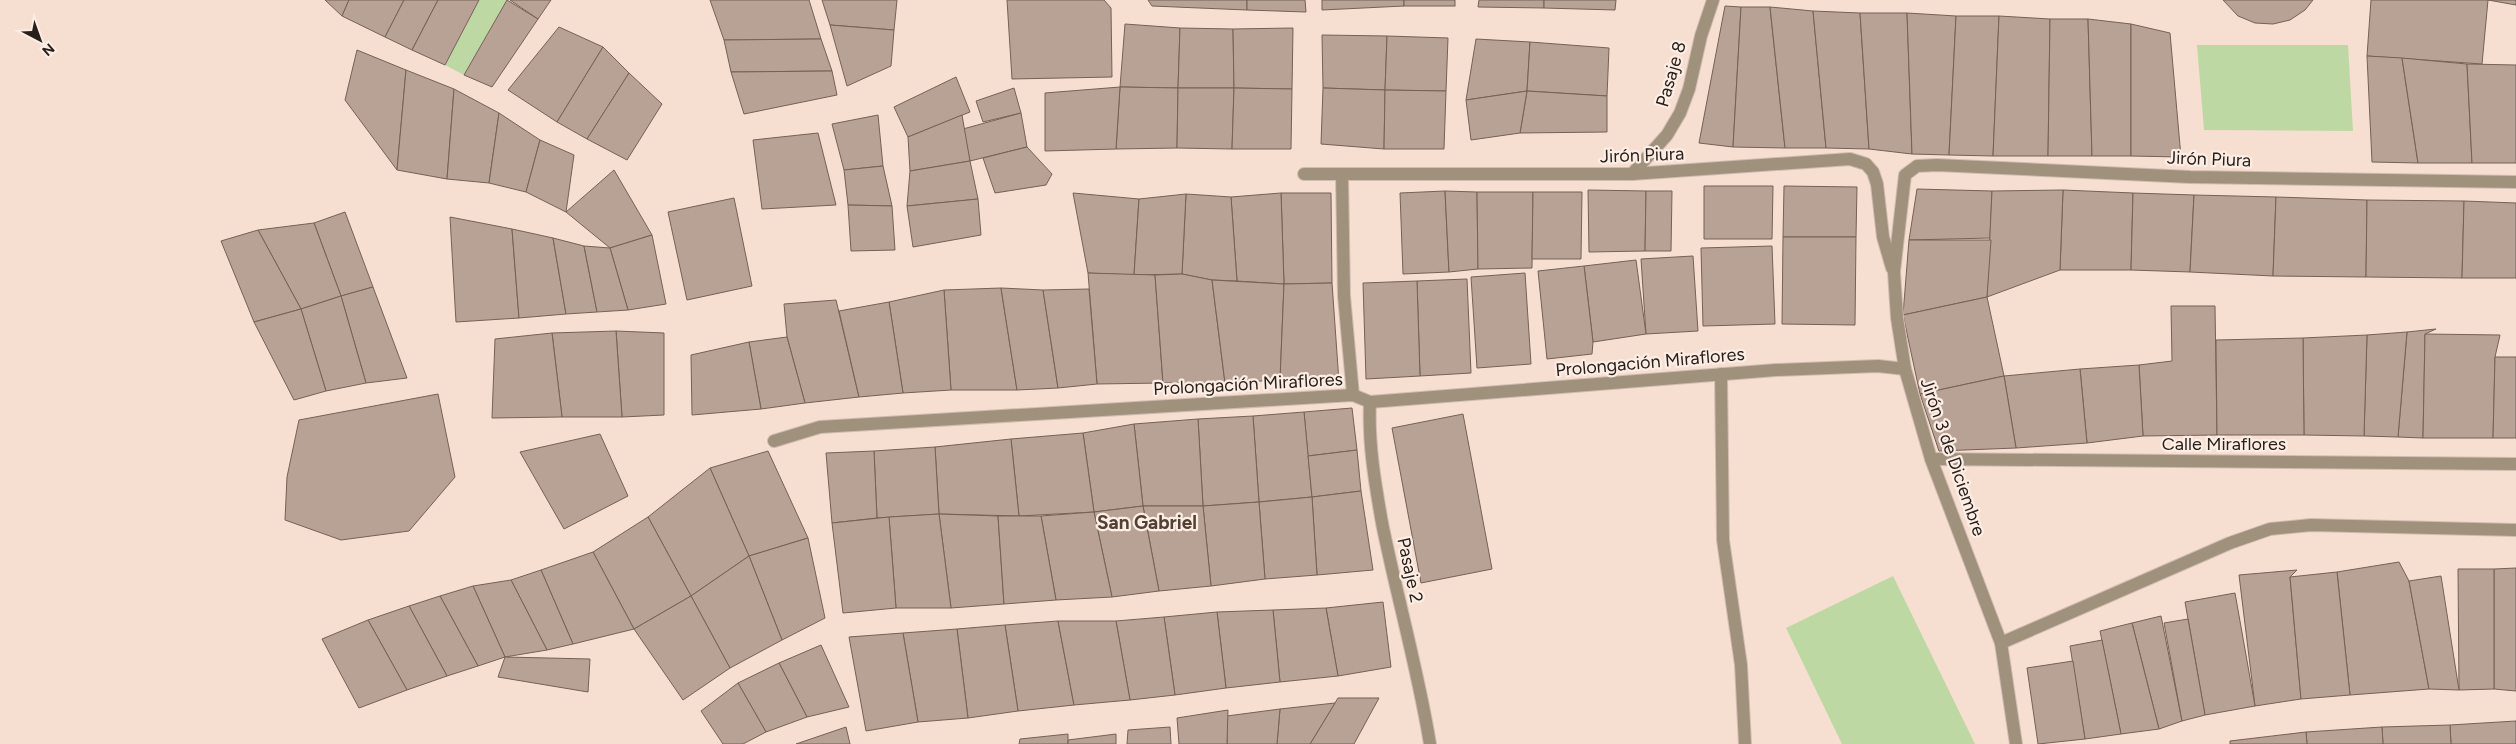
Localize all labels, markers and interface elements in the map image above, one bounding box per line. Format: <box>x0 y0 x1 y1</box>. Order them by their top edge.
north arrow <box>15 15 65 65</box>
text: N <box>39 39 58 59</box>
street label: Pasaje 8 <box>1651 39 1691 109</box>
street label: Jirón Piura <box>1599 143 1685 167</box>
street label: Jirón Piura <box>2166 147 2252 171</box>
street label: Prolongación Miraflores <box>1554 343 1746 381</box>
street label: Prolongación Miraflores <box>1153 368 1343 400</box>
street label: Jirón 3 de Diciembre <box>1916 375 1990 539</box>
street label: Calle Miraflores <box>2162 433 2286 455</box>
district label: San Gabriel <box>1097 511 1197 534</box>
street label: Pasaje 2 <box>1392 535 1428 605</box>

